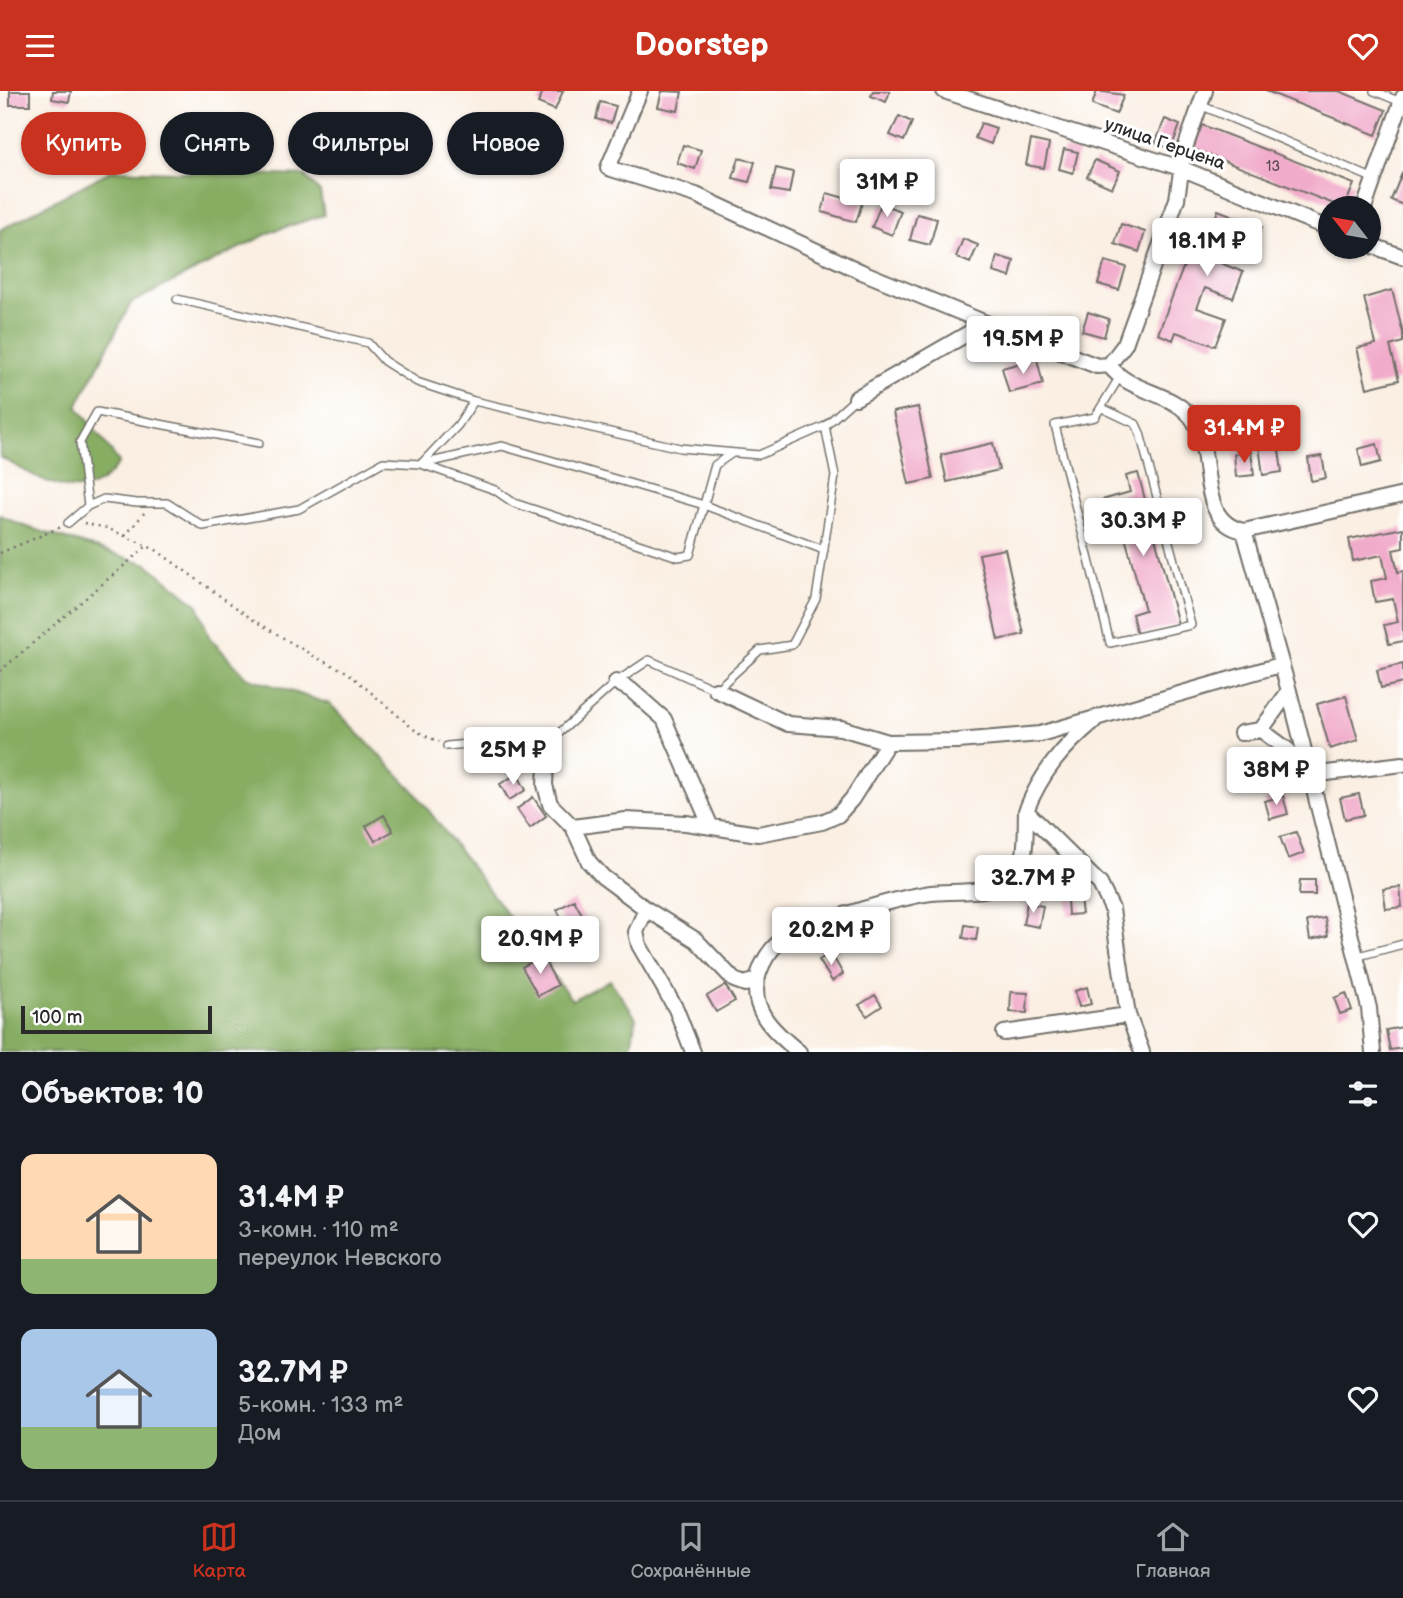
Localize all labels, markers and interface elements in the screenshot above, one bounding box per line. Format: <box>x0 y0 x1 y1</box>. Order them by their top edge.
text: Doorstep <box>634 26 769 65</box>
icon: menu <box>21 27 59 65</box>
icon: heart <box>1344 27 1382 65</box>
chip: Купить <box>21 112 146 175</box>
chip: Снять <box>160 112 274 175</box>
chip: Фильтры <box>288 112 433 175</box>
chip: Новое <box>447 112 564 175</box>
street label: улица Герцена <box>1102 114 1228 175</box>
house number: 13 <box>1266 158 1280 175</box>
pin: 31M ₽ <box>838 159 936 219</box>
text: 31M ₽ <box>856 168 918 196</box>
north arrow <box>1318 196 1381 259</box>
map controls <box>1318 196 1381 259</box>
pin: 18.1M ₽ <box>1142 219 1272 278</box>
text: 18.1M ₽ <box>1168 227 1246 255</box>
pin: 19.5M ₽ <box>958 317 1088 376</box>
text: 19.5M ₽ <box>983 325 1063 353</box>
pin: 31.4M ₽ <box>1179 405 1309 465</box>
text: 31.4M ₽ <box>1203 414 1285 442</box>
pin: 30.3M ₽ <box>1078 498 1208 558</box>
text: 30.3M ₽ <box>1100 507 1186 535</box>
pin: 25M ₽ <box>464 727 562 787</box>
text: 25M ₽ <box>480 736 546 764</box>
pin: 38M ₽ <box>1227 747 1325 807</box>
text: 38M ₽ <box>1243 756 1309 784</box>
pin: 32.7M ₽ <box>968 855 1098 915</box>
text: 32.7M ₽ <box>991 864 1075 892</box>
pin: 20.2M ₽ <box>766 907 896 967</box>
text: 20.2M ₽ <box>788 916 874 944</box>
pin: 20.9M ₽ <box>475 917 605 976</box>
text: 20.9M ₽ <box>497 925 583 953</box>
scale bar <box>21 1003 212 1035</box>
text: 100 m <box>32 1006 83 1029</box>
icon: filters <box>1344 1075 1382 1113</box>
text: Объектов: 10 <box>21 1076 204 1112</box>
text: 31.4M ₽ <box>238 1180 344 1216</box>
icon: home <box>77 1182 161 1266</box>
icon: heart <box>1344 1205 1382 1243</box>
text: 3-комн. · 110 m² <box>238 1216 399 1244</box>
text: переулок Невского <box>238 1244 442 1272</box>
text: 32.7M ₽ <box>238 1355 348 1391</box>
icon: home <box>77 1357 161 1441</box>
icon: heart <box>1344 1380 1382 1418</box>
text: 5-комн. · 133 m² <box>238 1391 403 1419</box>
text: Дом <box>238 1419 281 1447</box>
tab: Карта <box>192 1518 246 1583</box>
tab: Сохранённые <box>631 1518 751 1583</box>
tab: Главная <box>1136 1518 1211 1583</box>

